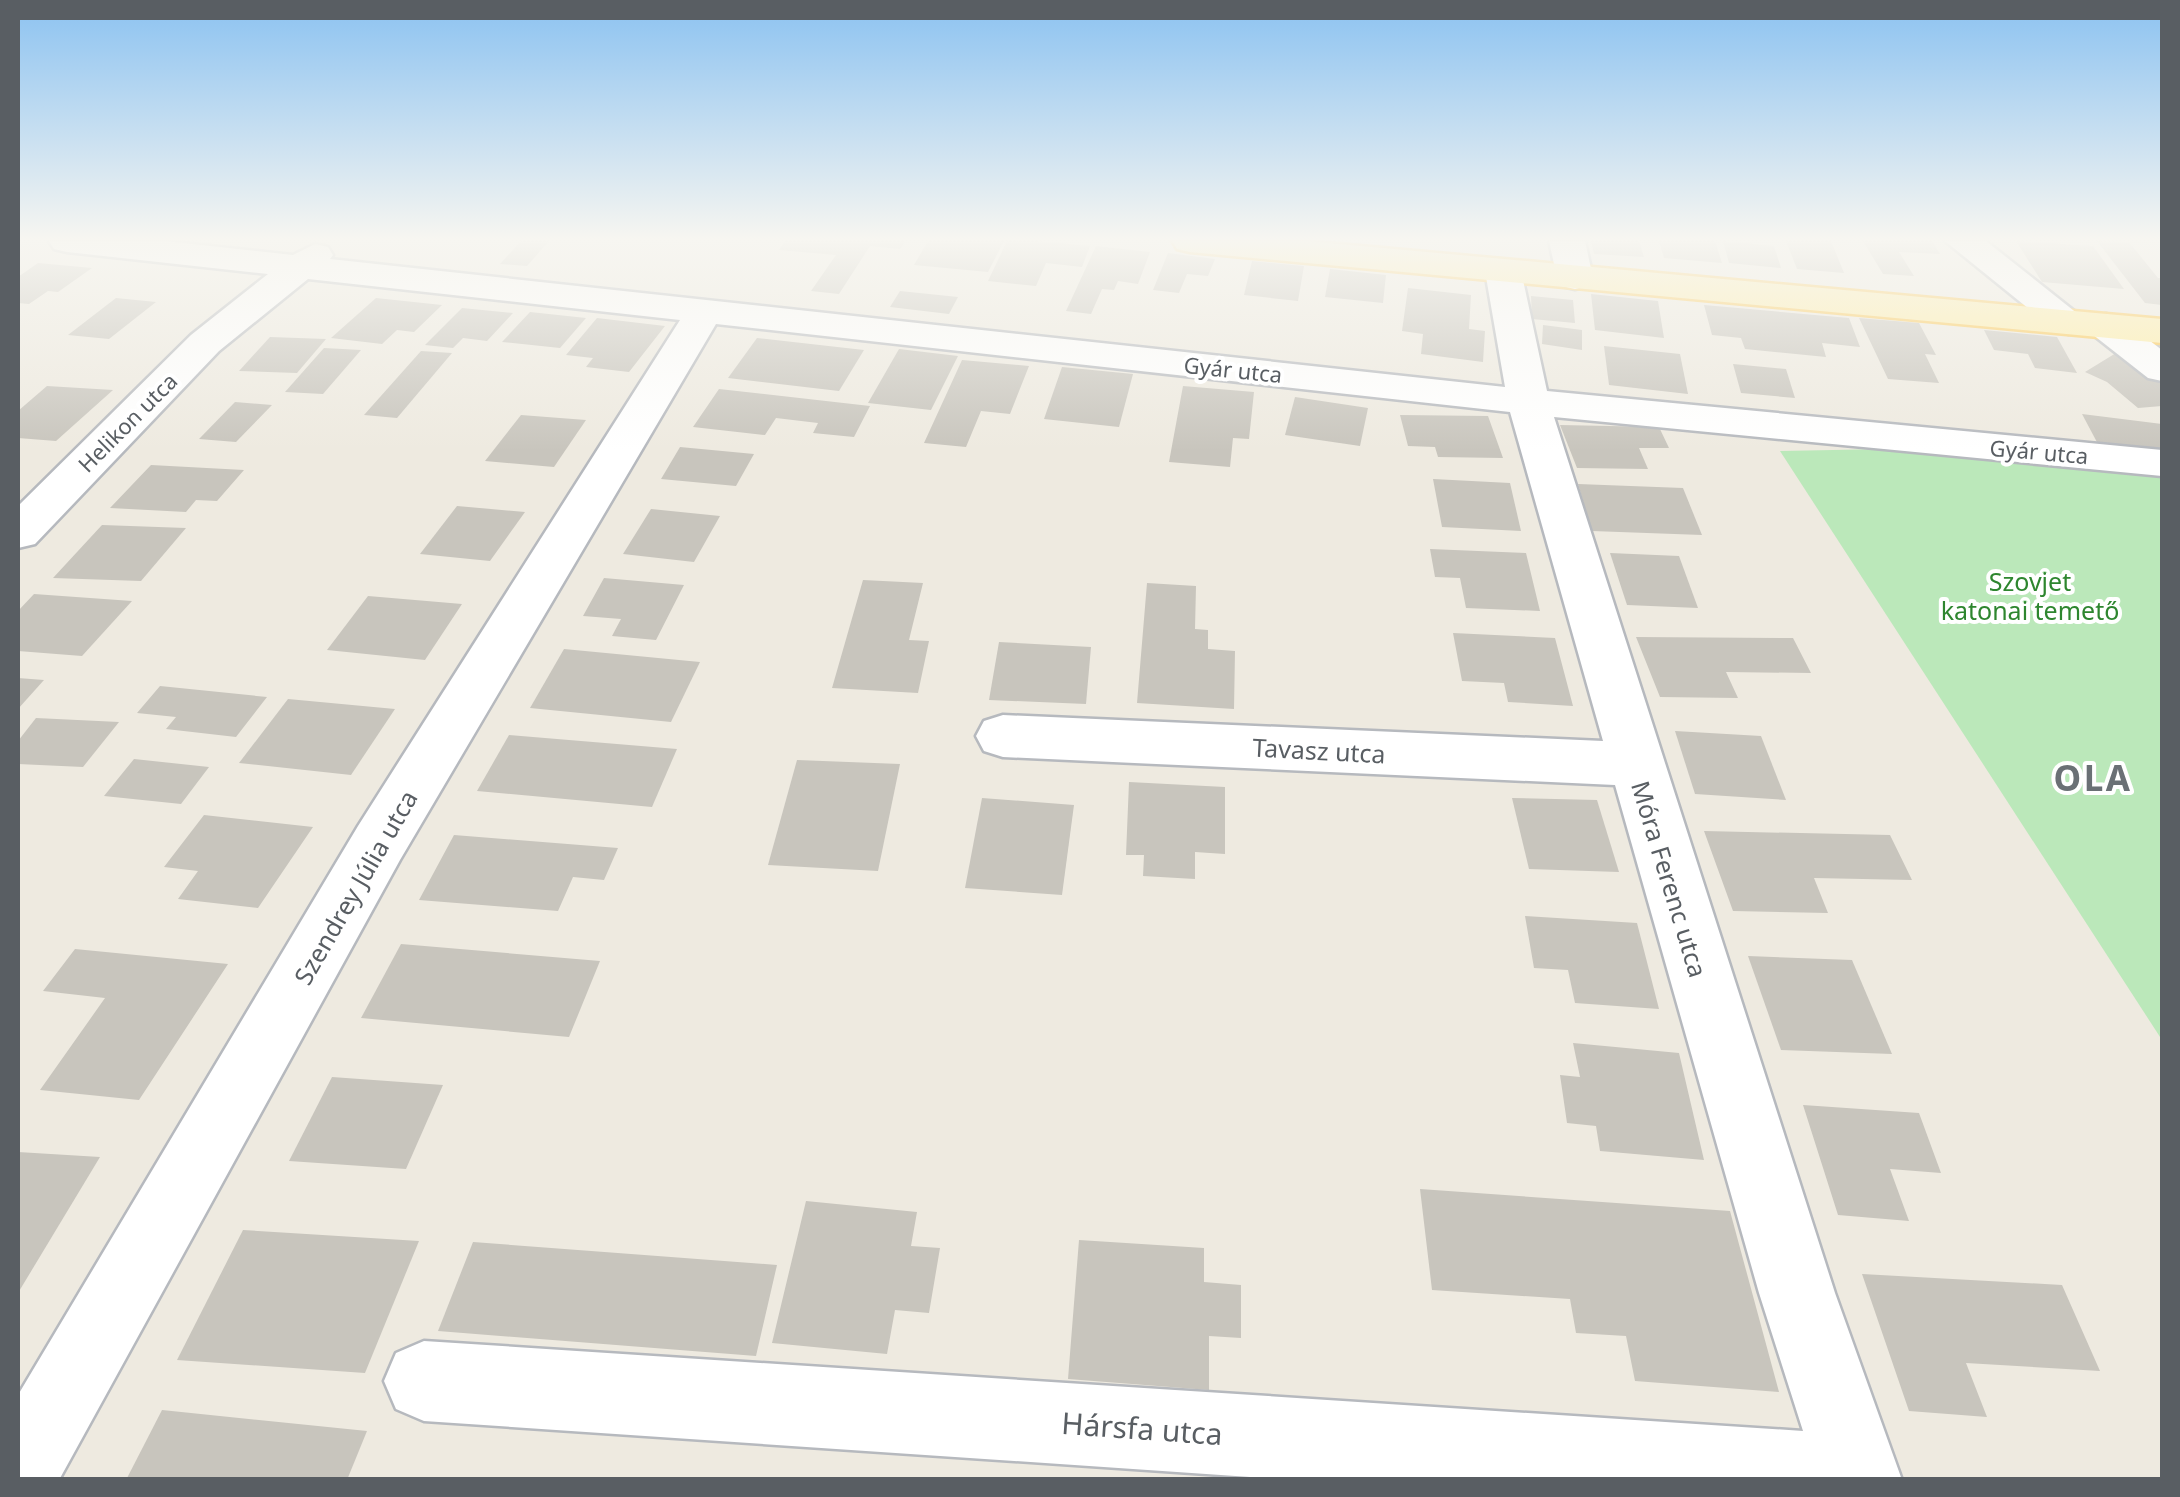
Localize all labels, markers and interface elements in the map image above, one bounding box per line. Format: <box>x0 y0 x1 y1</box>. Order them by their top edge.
street label: Gyár utca <box>1182 349 1284 389</box>
street label: Helikon utca <box>71 366 183 478</box>
street label: Gyár utca <box>1988 432 2090 470</box>
park label: Szovjet katonai temető <box>1941 564 2119 627</box>
street label: Tavasz utca <box>1252 730 1386 770</box>
district label: OLA <box>2054 754 2132 801</box>
street label: Móra Ferenc utca <box>1624 777 1716 981</box>
street label: Szendrey Júlia utca <box>285 784 425 990</box>
street label: Hársfa utca <box>1060 1402 1224 1454</box>

